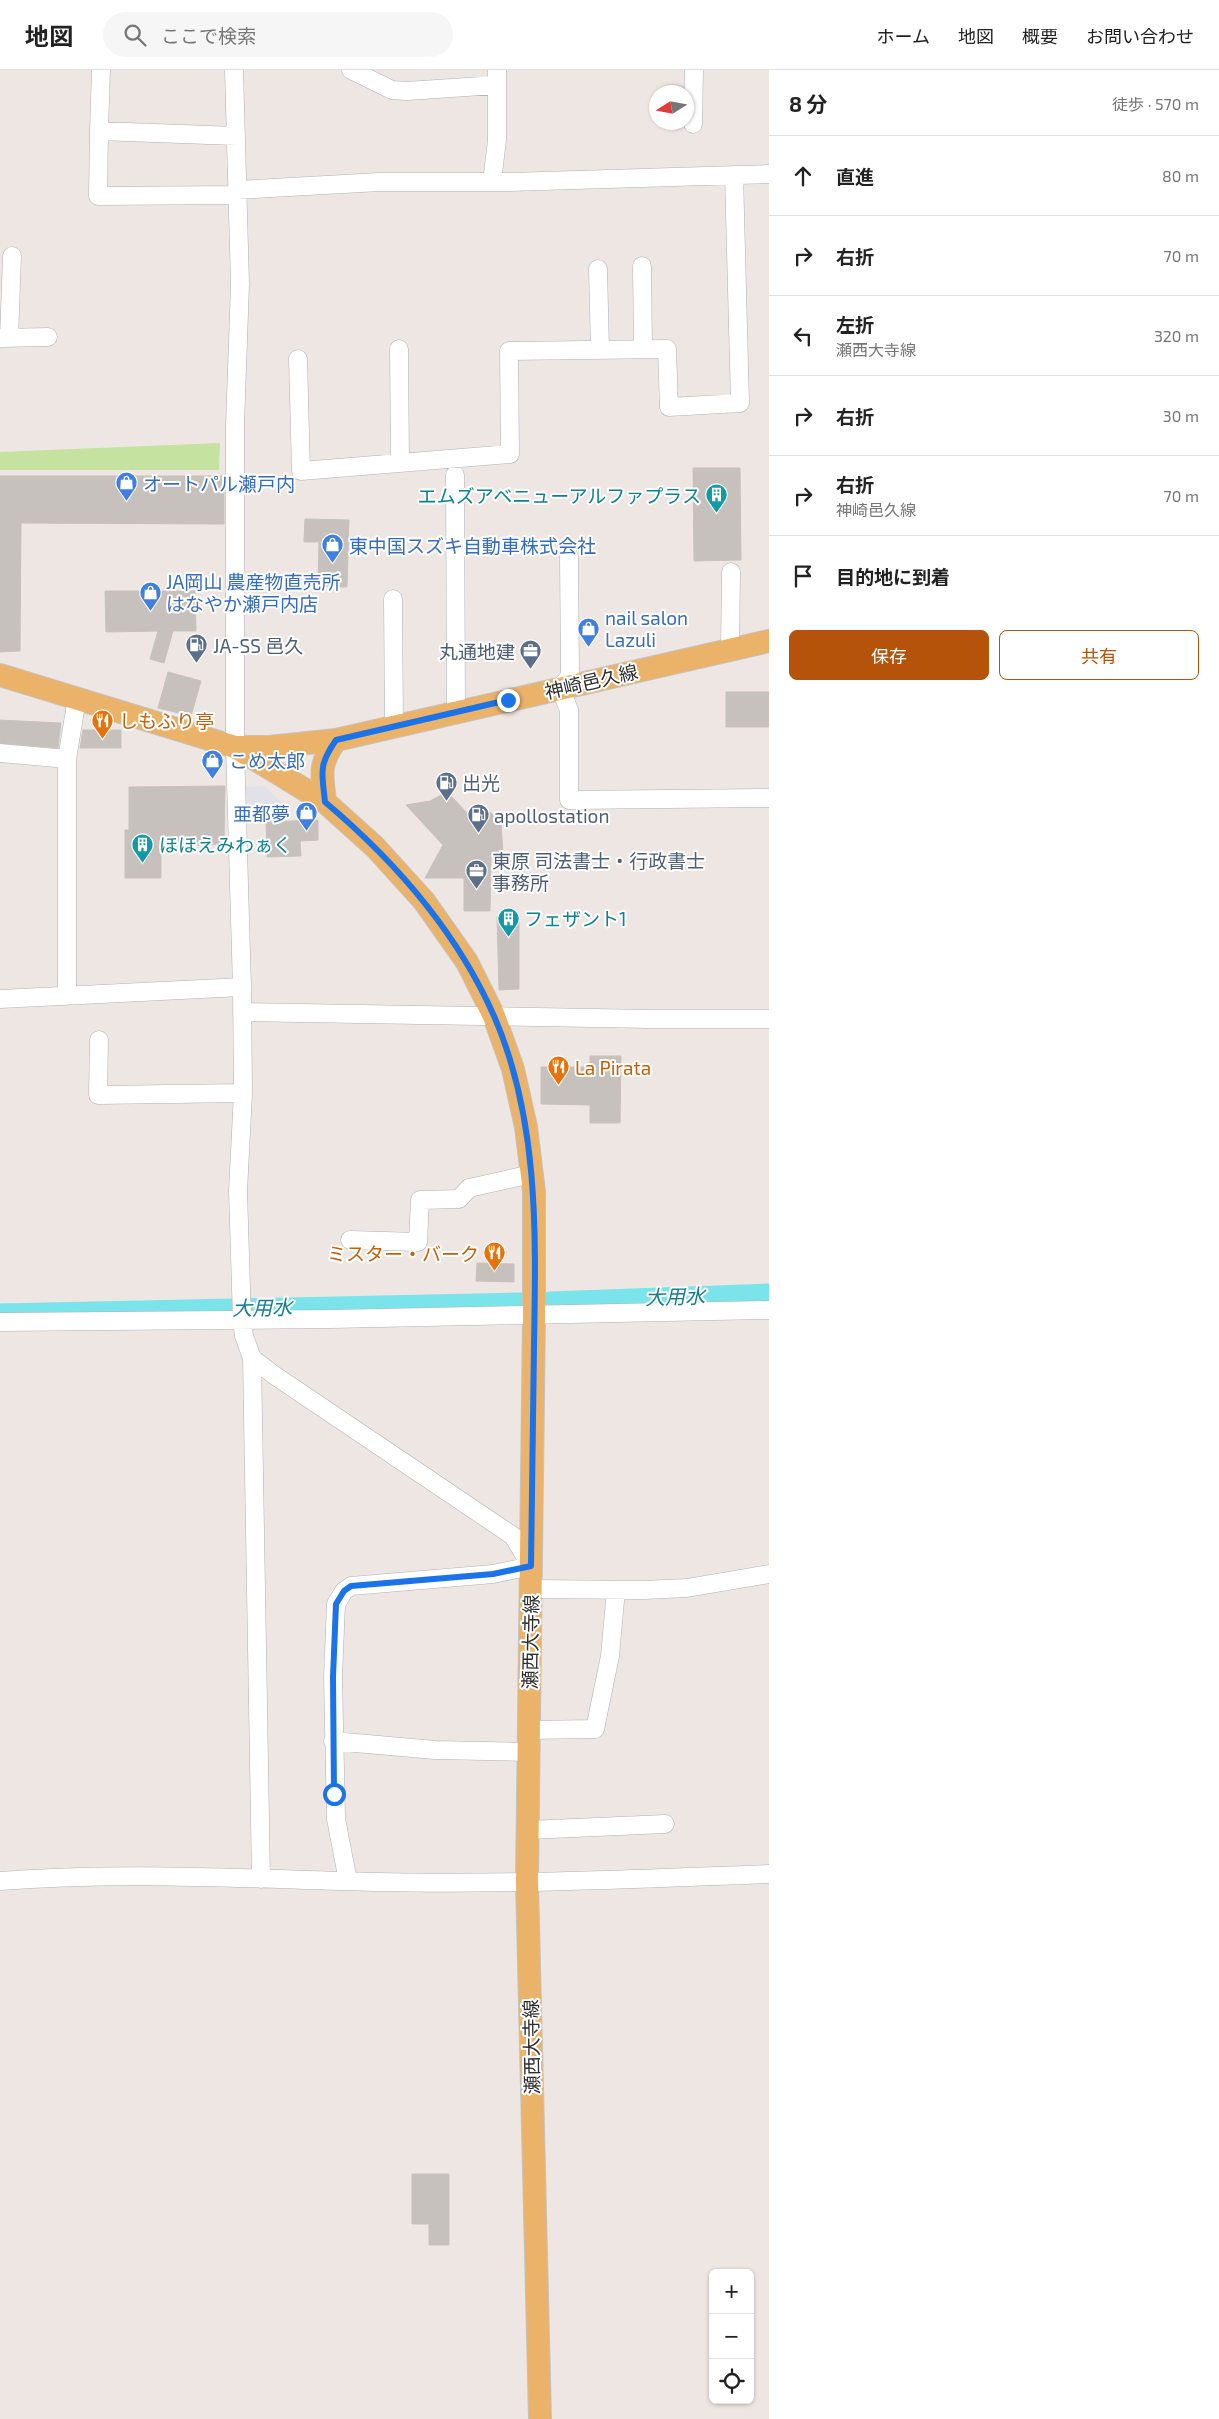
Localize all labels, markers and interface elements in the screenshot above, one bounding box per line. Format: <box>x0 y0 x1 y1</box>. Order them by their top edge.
search box <box>103 12 453 57</box>
text: 地図 <box>25 21 73 50</box>
icon: search <box>121 21 149 49</box>
text: ここで検索 <box>161 24 256 47</box>
text: ホーム <box>877 25 930 47</box>
text: 地図 <box>958 25 994 47</box>
text: 概要 <box>1022 25 1058 47</box>
text: お問い合わせ <box>1086 25 1194 47</box>
north arrow <box>649 85 694 130</box>
text: 8 分 <box>789 91 828 116</box>
text: 徒歩 · 570 m <box>1112 94 1199 113</box>
icon: ahead <box>789 162 817 190</box>
text: 直進 <box>836 165 874 188</box>
text: 80 m <box>1162 166 1199 185</box>
icon: right <box>789 242 817 270</box>
text: 右折 <box>836 245 874 268</box>
text: 70 m <box>1164 246 1199 265</box>
text: 左折 <box>836 313 874 336</box>
icon: left <box>789 322 817 350</box>
text: 320 m <box>1154 326 1199 345</box>
text: 瀬西大寺線 <box>836 340 916 359</box>
icon: right <box>789 402 817 430</box>
text: 右折 <box>836 405 874 428</box>
text: 30 m <box>1163 406 1199 425</box>
shop icon: オートパル瀬戸内 <box>115 471 139 502</box>
place label: オートパル瀬戸内 <box>143 472 295 495</box>
text: 右折 <box>836 473 874 496</box>
icon: right <box>789 482 817 510</box>
building icon: エムズアベニューアルファプラス <box>705 483 729 514</box>
place label: エムズアベニューアルファプラス <box>418 484 701 507</box>
text: 70 m <box>1164 486 1199 505</box>
text: 神崎邑久線 <box>836 500 916 519</box>
shop icon: 東中国スズキ自動車株式会社 <box>321 533 345 564</box>
place label: 東中国スズキ自動車株式会社 <box>349 534 596 557</box>
icon: arrive <box>789 562 817 590</box>
text: 目的地に到着 <box>836 565 950 588</box>
place label: JA岡山 農産物直売所 はなやか瀬戸内店 <box>166 570 341 615</box>
shop icon: JA岡山 農産物直売所 はなやか瀬戸内店 <box>138 580 162 611</box>
place label: nail salon Lazuli <box>605 606 688 651</box>
shop icon: nail salon Lazuli <box>577 616 601 647</box>
button: 保存 <box>789 630 989 680</box>
button: 共有 <box>999 630 1199 680</box>
fuel station icon: JA-SS 邑久 <box>185 633 209 664</box>
place label: JA-SS 邑久 <box>213 634 303 657</box>
office icon: 丸通地建 <box>519 639 543 670</box>
place label: 丸通地建 <box>439 640 515 663</box>
street label: 神崎邑久線 <box>542 659 640 703</box>
route end <box>497 689 520 712</box>
restaurant icon: しもふり亭 <box>91 708 115 739</box>
place label: しもふり亭 <box>119 709 214 732</box>
shop icon: こめ太郎 <box>201 748 225 779</box>
place label: こめ太郎 <box>229 749 305 772</box>
fuel station icon: 出光 <box>434 770 458 801</box>
place label: 出光 <box>462 771 500 794</box>
shop icon: 亜都夢 <box>294 801 318 832</box>
place label: 亜都夢 <box>233 802 290 825</box>
fuel station icon: apollostation <box>466 803 490 834</box>
place label: apollostation <box>494 804 609 827</box>
building icon: ほほえみわぁく <box>131 832 155 863</box>
place label: ほほえみわぁく <box>159 833 292 856</box>
place label: 東原 司法書士・行政書士 事務所 <box>492 849 705 894</box>
office icon: 東原 司法書士・行政書士 事務所 <box>464 859 488 890</box>
building icon: フェザント1 <box>496 906 520 937</box>
place label: フェザント1 <box>524 907 627 930</box>
restaurant icon: La Pirata <box>547 1055 571 1086</box>
place label: La Pirata <box>575 1056 651 1079</box>
restaurant icon: ミスター・バーク <box>483 1241 507 1272</box>
place label: ミスター・バーク <box>327 1242 479 1265</box>
water label: 大用水 <box>645 1283 707 1309</box>
water label: 大用水 <box>232 1294 294 1320</box>
street label: 瀬西大寺線 <box>518 1594 542 1690</box>
route start <box>323 1783 346 1806</box>
street label: 瀬西大寺線 <box>519 1999 543 2095</box>
map controls <box>709 2269 754 2404</box>
button: + <box>709 2269 754 2314</box>
button: − <box>709 2314 754 2359</box>
button: locate <box>709 2359 754 2404</box>

